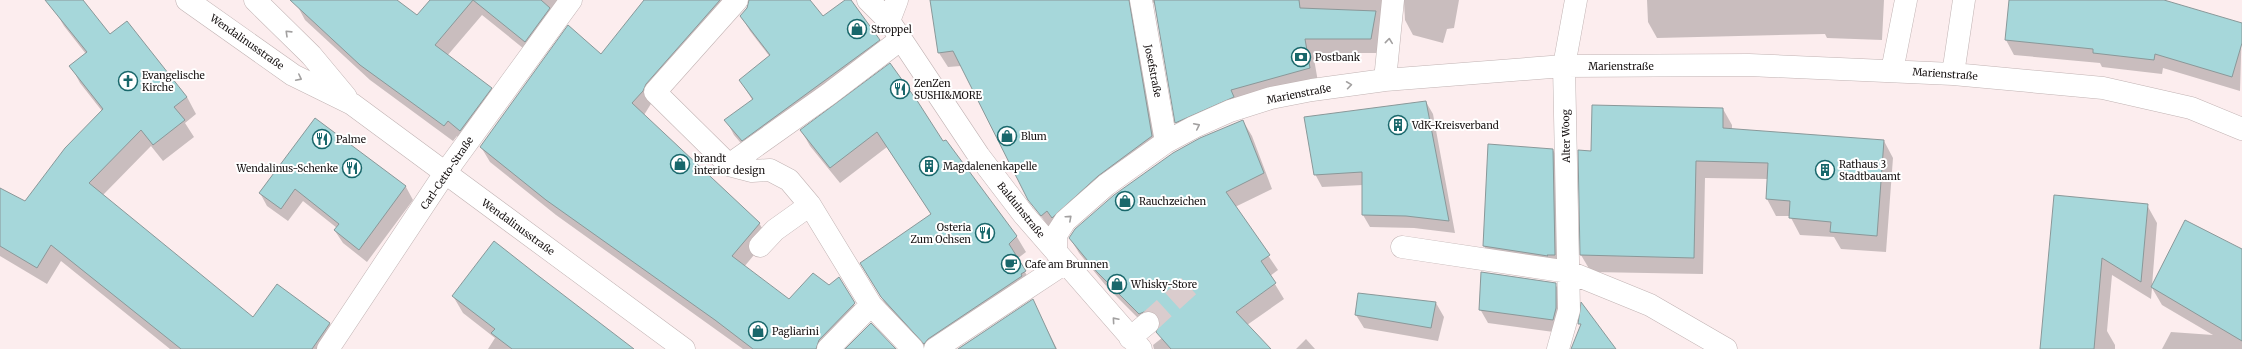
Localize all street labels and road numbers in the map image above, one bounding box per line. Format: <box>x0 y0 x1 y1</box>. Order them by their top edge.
street label: Wendalinusstraße <box>207 11 286 72</box>
street label: Josefstraße <box>1141 42 1164 99</box>
street label: Marienstraße <box>1588 60 1654 73</box>
street label: Marienstraße <box>1912 65 1978 83</box>
street label: Marienstraße <box>1266 81 1332 107</box>
street label: Alter Woog <box>1559 109 1573 164</box>
street label: Carl-Cetto-Straße <box>418 134 476 212</box>
street label: Balduinstraße <box>995 179 1047 241</box>
street label: Wendalinusstraße <box>478 196 557 258</box>

